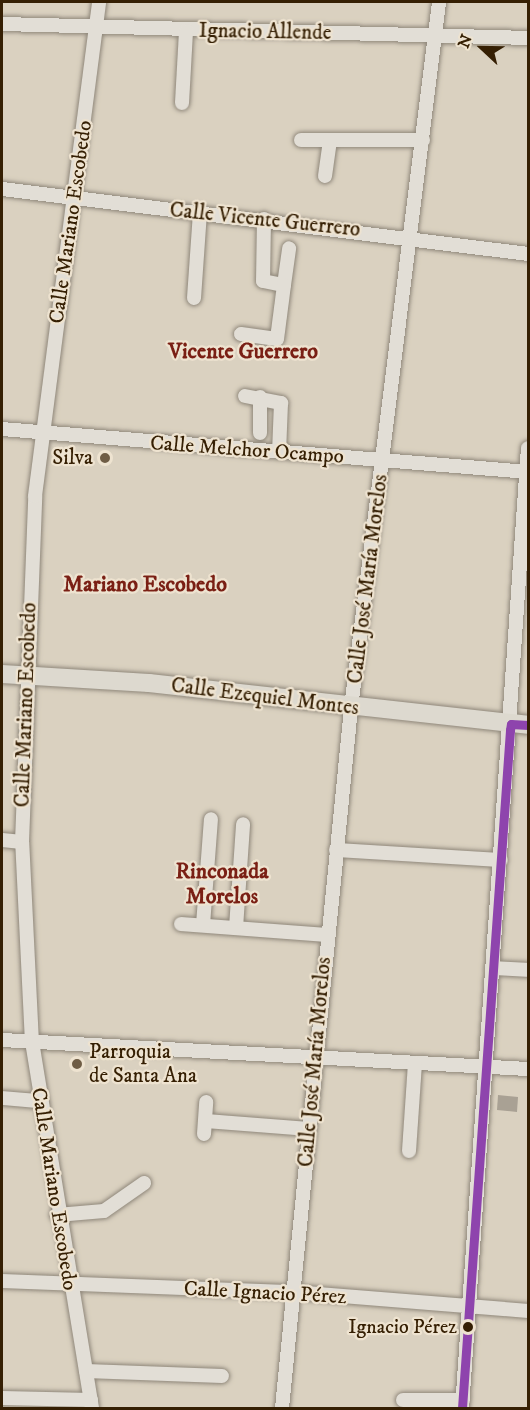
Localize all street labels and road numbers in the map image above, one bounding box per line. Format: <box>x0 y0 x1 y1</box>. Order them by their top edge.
street label: Ignacio Allende <box>198 18 332 46</box>
street label: Calle Mariano Escobedo <box>44 119 98 325</box>
street label: Calle Vicente Guerrero <box>168 197 362 243</box>
street label: Calle Melchor Ocampo <box>149 431 345 469</box>
street label: Calle José María Morelos <box>343 473 393 685</box>
street label: Calle Mariano Escobedo <box>10 602 42 808</box>
street label: Calle Ezequiel Montes <box>170 673 360 721</box>
street label: Calle José María Morelos <box>293 956 337 1168</box>
street label: Calle Mariano Escobedo <box>26 1086 82 1292</box>
street label: Calle Ignacio Pérez <box>183 1276 347 1310</box>

